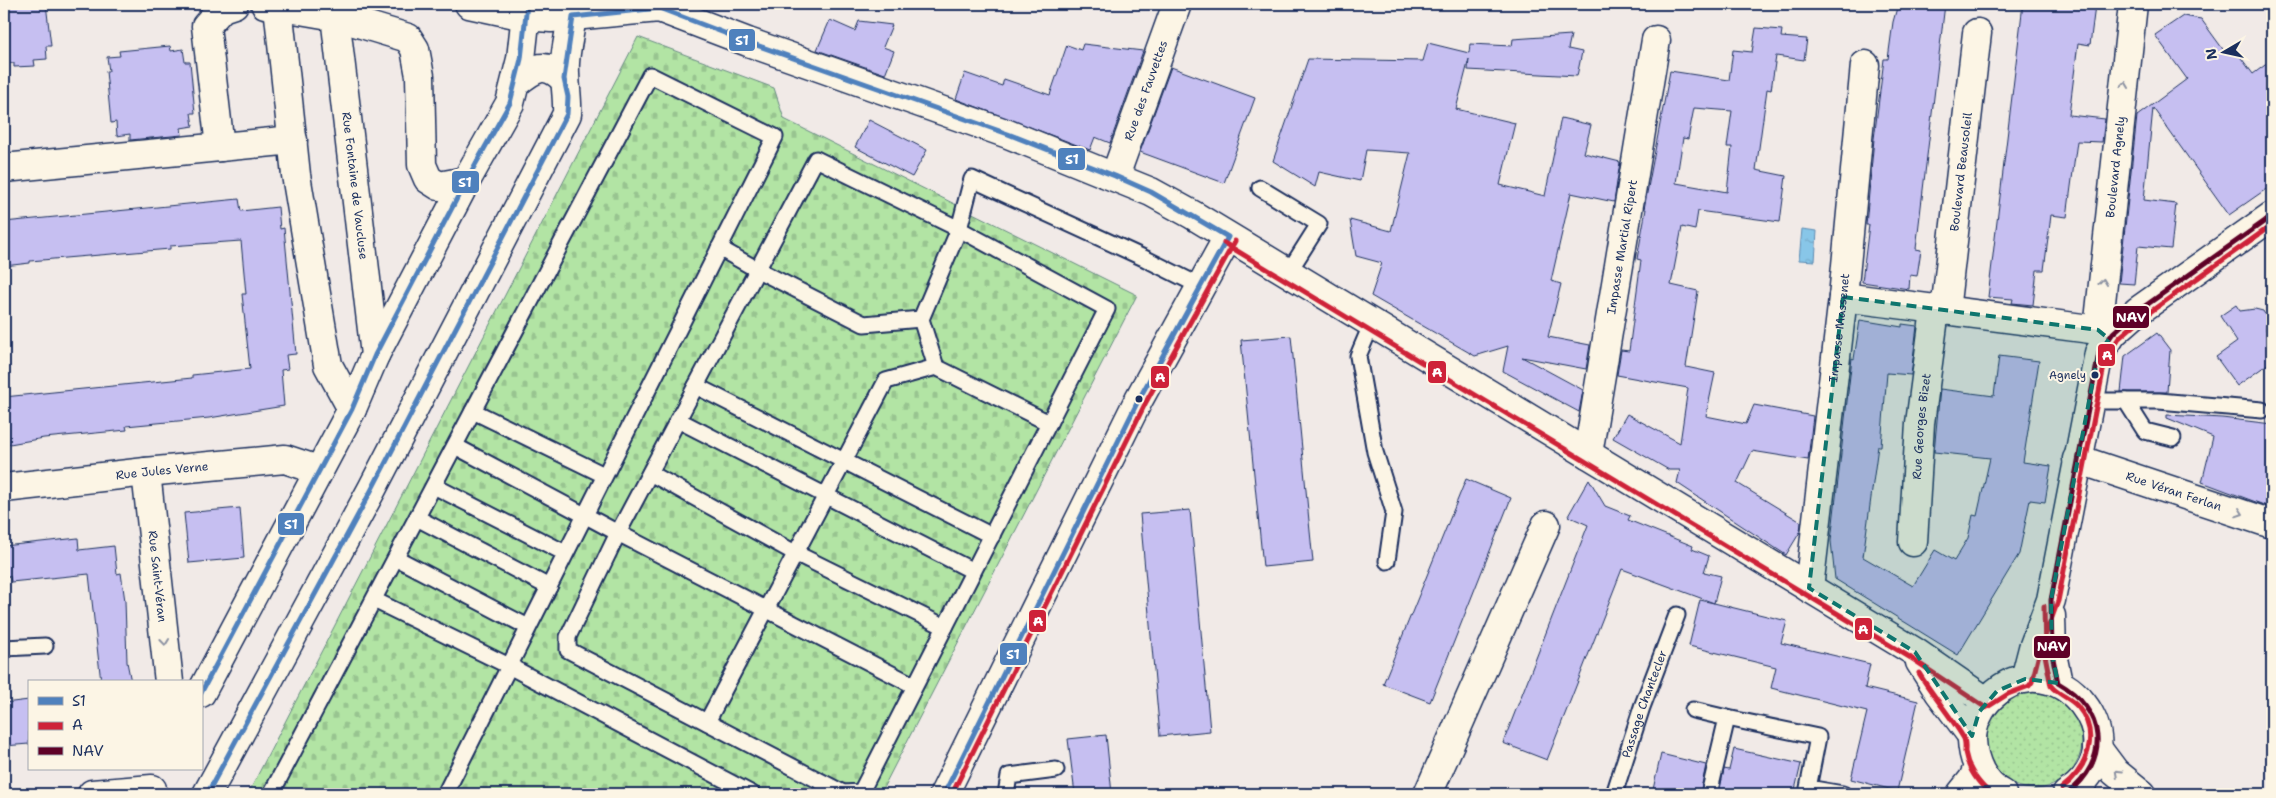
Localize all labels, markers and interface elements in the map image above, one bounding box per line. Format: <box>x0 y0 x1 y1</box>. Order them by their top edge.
line badge: S1 <box>728 28 756 52</box>
north arrow <box>2198 28 2248 78</box>
text: S1 <box>735 31 749 49</box>
street label: Rue des Fauvettes <box>1120 38 1171 143</box>
text: N <box>2201 47 2221 61</box>
one-way arrow <box>2119 81 2130 89</box>
street label: Rue Fontaine de Vaucluse <box>338 111 372 261</box>
street label: Boulevard Beausoleil <box>1946 111 1976 232</box>
street label: Boulevard Agnely <box>2102 115 2129 219</box>
line badge: S1 <box>1057 147 1086 171</box>
text: S1 <box>1065 150 1079 168</box>
line badge: S1 <box>451 170 480 194</box>
text: S1 <box>458 173 472 191</box>
street label: Impasse Martial Ripert <box>1603 178 1641 315</box>
street label: Impasse Massenet <box>1825 273 1853 383</box>
one-way arrow <box>2098 277 2109 285</box>
line badge: NAV <box>2112 305 2150 329</box>
text: NAV <box>2116 308 2147 326</box>
line badge: A <box>2097 343 2116 367</box>
text: A <box>2102 346 2113 364</box>
line badge: A <box>1427 360 1447 384</box>
text: A <box>1432 363 1443 381</box>
line badge: A <box>1150 365 1170 389</box>
text: A <box>1155 368 1166 386</box>
place label: Agnely <box>2049 368 2086 383</box>
marker: Agnely <box>2090 370 2100 380</box>
street label: Rue Georges Bizet <box>1909 372 1935 480</box>
unlabelled marker <box>1134 394 1144 404</box>
street label: Rue Jules Verne <box>115 458 209 483</box>
street label: Rue Véran Ferlan <box>2124 468 2224 515</box>
one-way arrow <box>2235 507 2244 517</box>
line badge: S1 <box>277 512 305 536</box>
text: S1 <box>284 515 298 533</box>
street label: Rue Saint-Véran <box>144 530 170 623</box>
line badge: A <box>1028 609 1047 633</box>
text: A <box>1033 612 1044 630</box>
line badge: A <box>1854 617 1873 641</box>
text: A <box>1858 620 1869 638</box>
line badge: NAV <box>2033 635 2071 659</box>
text: NAV <box>2037 637 2068 655</box>
one-way arrow <box>159 639 170 647</box>
line badge: S1 <box>999 642 1028 666</box>
text: S1 <box>1006 645 1020 663</box>
street label: Passage Chantecler <box>1618 648 1671 760</box>
legend <box>28 680 202 770</box>
text: S1 <box>72 691 86 711</box>
text: A <box>72 715 83 735</box>
text: NAV <box>72 741 104 761</box>
one-way arrow <box>2114 770 2123 779</box>

